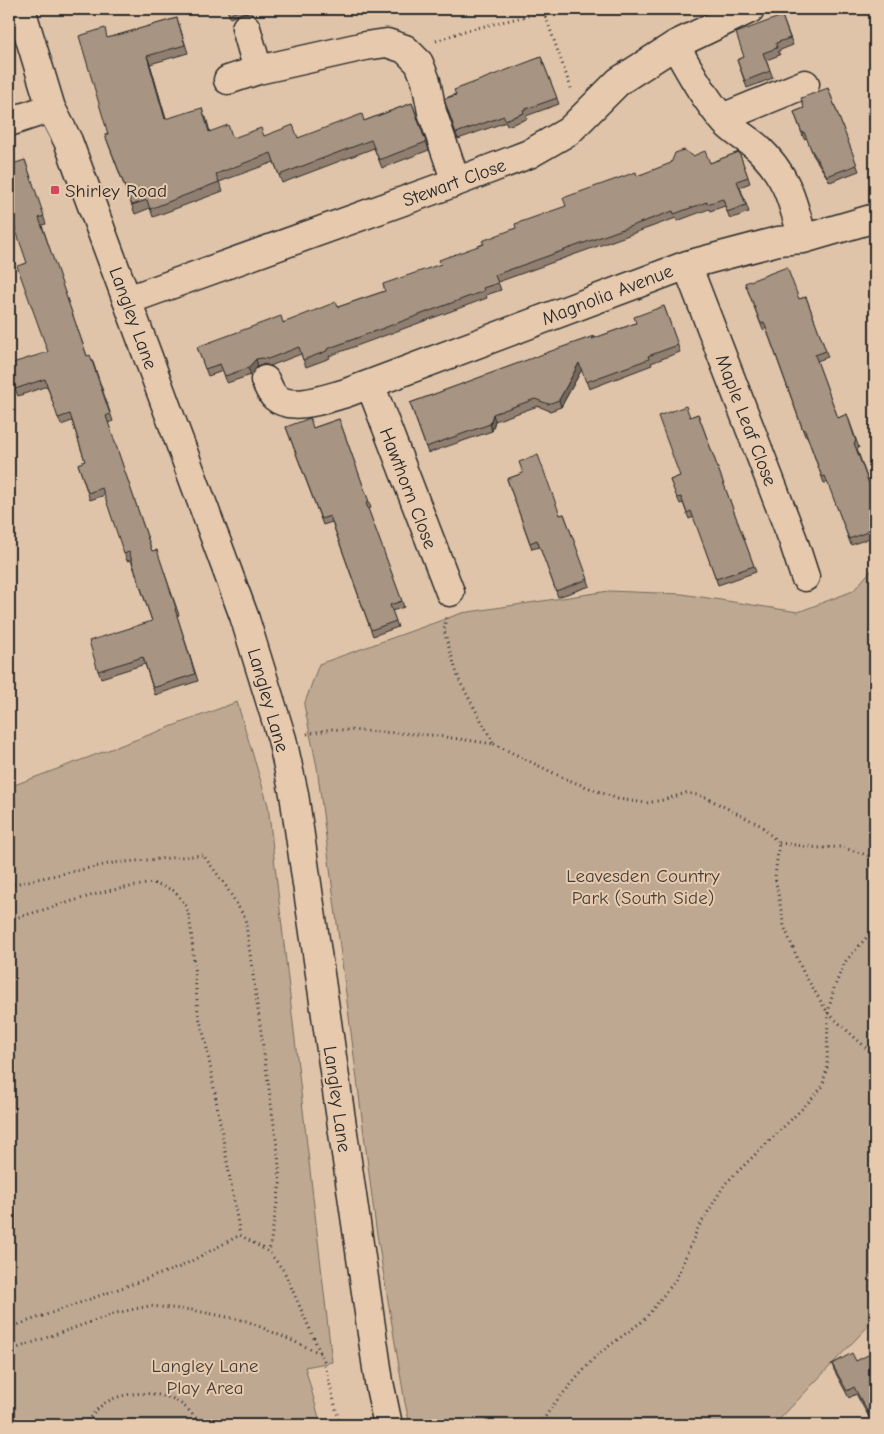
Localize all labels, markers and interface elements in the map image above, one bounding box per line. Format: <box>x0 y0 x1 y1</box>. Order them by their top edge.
street label: Stewart Close <box>400 154 509 212</box>
place label: Shirley Road <box>65 180 167 202</box>
marker: Shirley Road <box>49 184 61 196</box>
street label: Magnolia Avenue <box>539 260 676 330</box>
street label: Langley Lane <box>104 264 162 372</box>
street label: Maple Leaf Close <box>711 351 781 489</box>
street label: Hawthorn Close <box>375 425 441 552</box>
street label: Langley Lane <box>243 646 293 755</box>
park label: Leavesden Country Park (South Side) <box>566 865 720 909</box>
street label: Langley Lane <box>319 1045 355 1154</box>
park label: Langley Lane Play Area <box>151 1355 259 1399</box>

